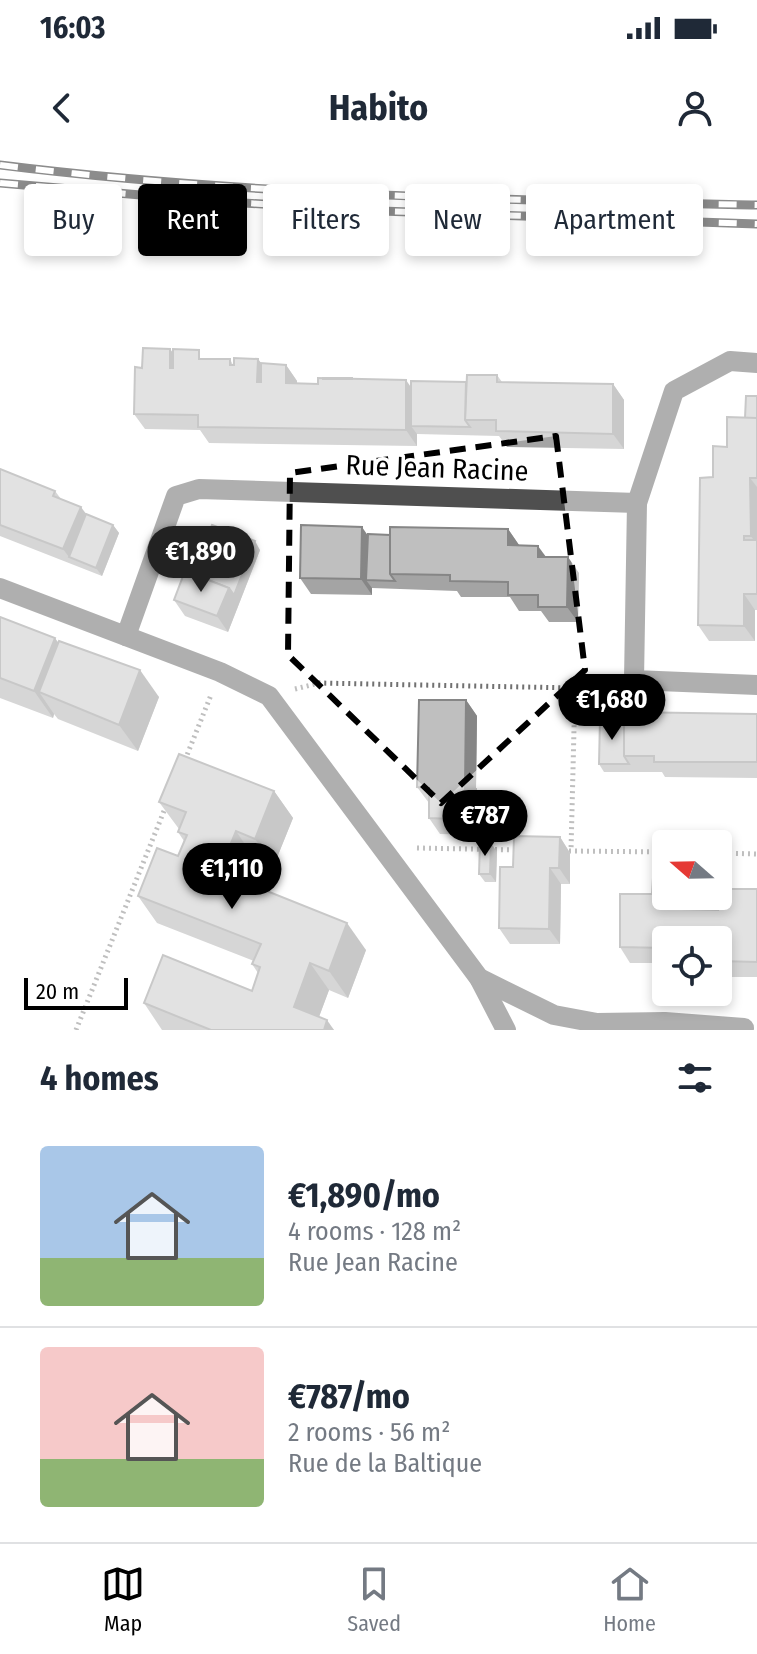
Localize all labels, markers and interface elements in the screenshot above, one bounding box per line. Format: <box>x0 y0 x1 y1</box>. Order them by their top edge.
text: 16:03 <box>40 10 106 46</box>
icon: back <box>40 86 84 130</box>
text: Habito <box>329 86 428 130</box>
icon: person <box>673 86 717 130</box>
chip: Buy <box>24 184 122 256</box>
chip: Rent <box>138 184 247 256</box>
chip: Filters <box>263 184 389 256</box>
chip: New <box>405 184 510 256</box>
chip: Apartment <box>526 184 703 256</box>
street label: Rue Jean Racine <box>345 448 529 488</box>
pin: €1,890 <box>136 526 266 594</box>
text: €1,890 <box>165 536 237 567</box>
pin: €1,680 <box>547 674 677 742</box>
text: €1,680 <box>576 684 648 715</box>
pin: €787 <box>438 790 532 858</box>
text: €787 <box>460 800 510 831</box>
north arrow <box>652 830 732 910</box>
map controls <box>652 830 732 1006</box>
pin: €1,110 <box>167 843 297 911</box>
text: €1,110 <box>200 853 264 884</box>
button: locate <box>652 926 732 1006</box>
scale bar <box>24 974 128 1010</box>
text: 20 m <box>36 978 79 1005</box>
icon: filters <box>673 1056 717 1100</box>
text: 4 homes <box>40 1058 159 1099</box>
text: €1,890/mo <box>288 1175 440 1216</box>
icon: home <box>104 1178 200 1274</box>
text: 4 rooms · 128 m² <box>288 1216 461 1247</box>
text: Rue Jean Racine <box>288 1247 458 1278</box>
text: €787/mo <box>288 1376 410 1417</box>
icon: home <box>104 1379 200 1475</box>
text: 2 rooms · 56 m² <box>288 1417 450 1448</box>
text: Rue de la Baltique <box>288 1448 482 1479</box>
tab: Map <box>101 1562 145 1637</box>
tab: Saved <box>347 1562 401 1637</box>
tab: Home <box>603 1562 656 1637</box>

